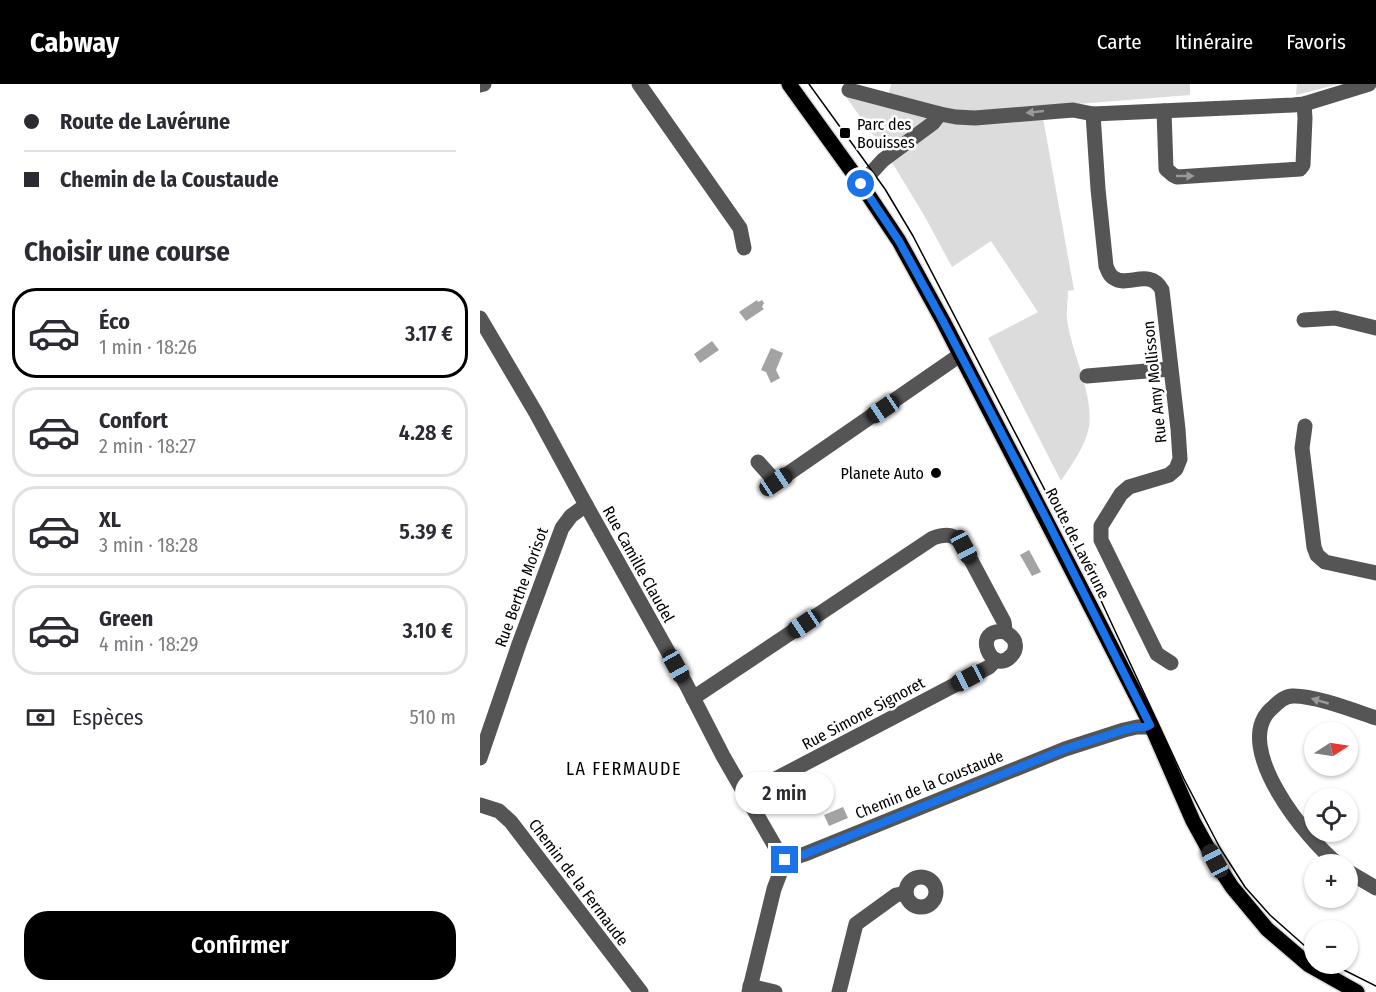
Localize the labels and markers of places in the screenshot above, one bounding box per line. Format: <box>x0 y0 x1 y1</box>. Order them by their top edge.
place label: Parc des Bouisses <box>857 115 915 152</box>
marker: Parc des Bouisses <box>838 126 852 140</box>
place label: Planete Auto <box>841 464 924 483</box>
marker: Planete Auto <box>929 466 943 480</box>

